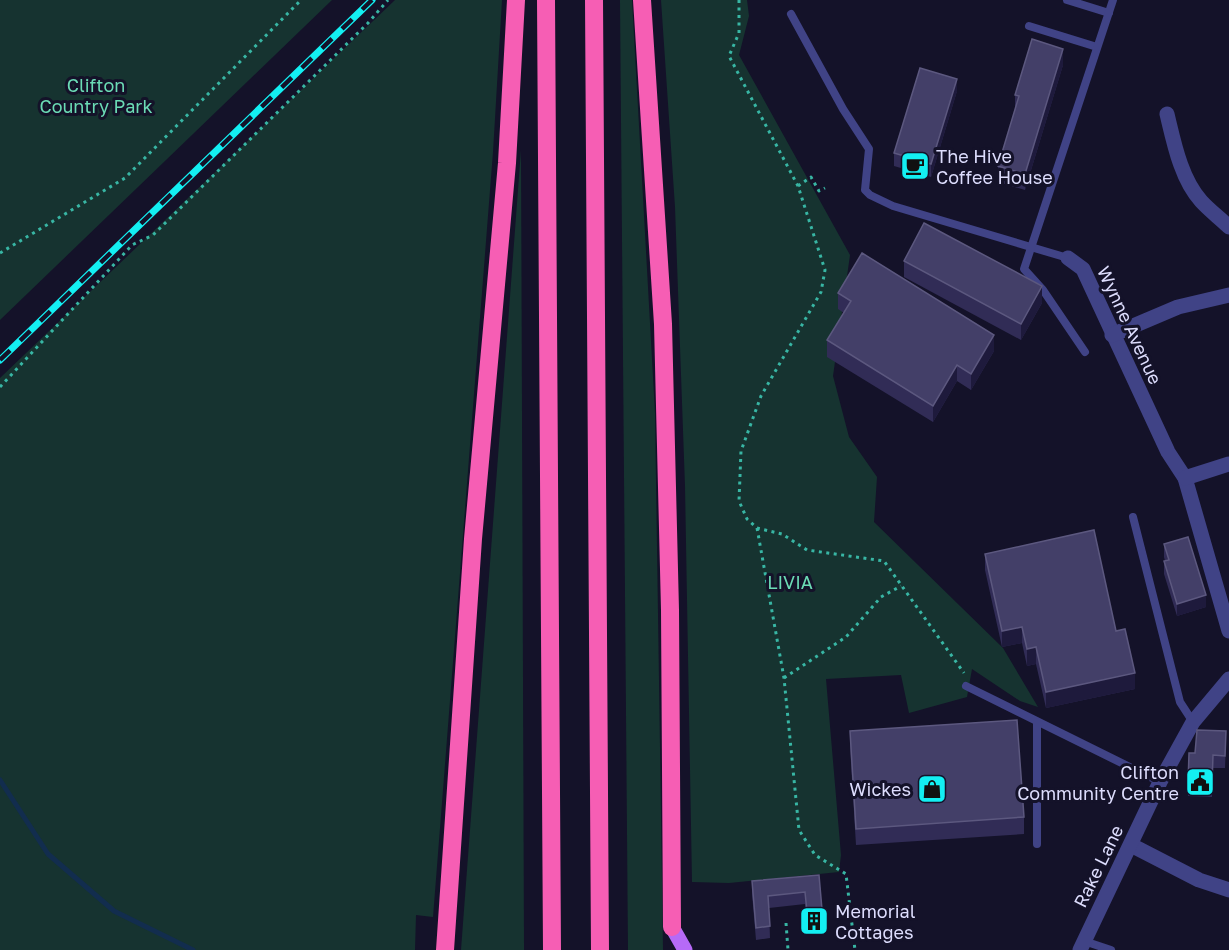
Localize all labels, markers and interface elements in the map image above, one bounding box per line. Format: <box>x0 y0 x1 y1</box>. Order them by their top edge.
park label: Clifton Country Park <box>39 74 153 117</box>
place label: The Hive Coffee House <box>936 145 1053 188</box>
cafe icon: The Hive Coffee House <box>899 150 931 182</box>
street label: Wynne Avenue <box>1093 262 1167 388</box>
park label: LIVIA <box>767 571 813 593</box>
place label: Clifton Community Centre <box>1017 761 1179 804</box>
public building icon: Clifton Community Centre <box>1184 766 1216 798</box>
shop icon: Wickes <box>916 773 948 805</box>
place label: Wickes <box>849 778 911 800</box>
street label: Rake Lane <box>1069 821 1127 911</box>
place label: Memorial Cottages <box>835 900 916 943</box>
building icon: Memorial Cottages <box>798 905 830 937</box>

